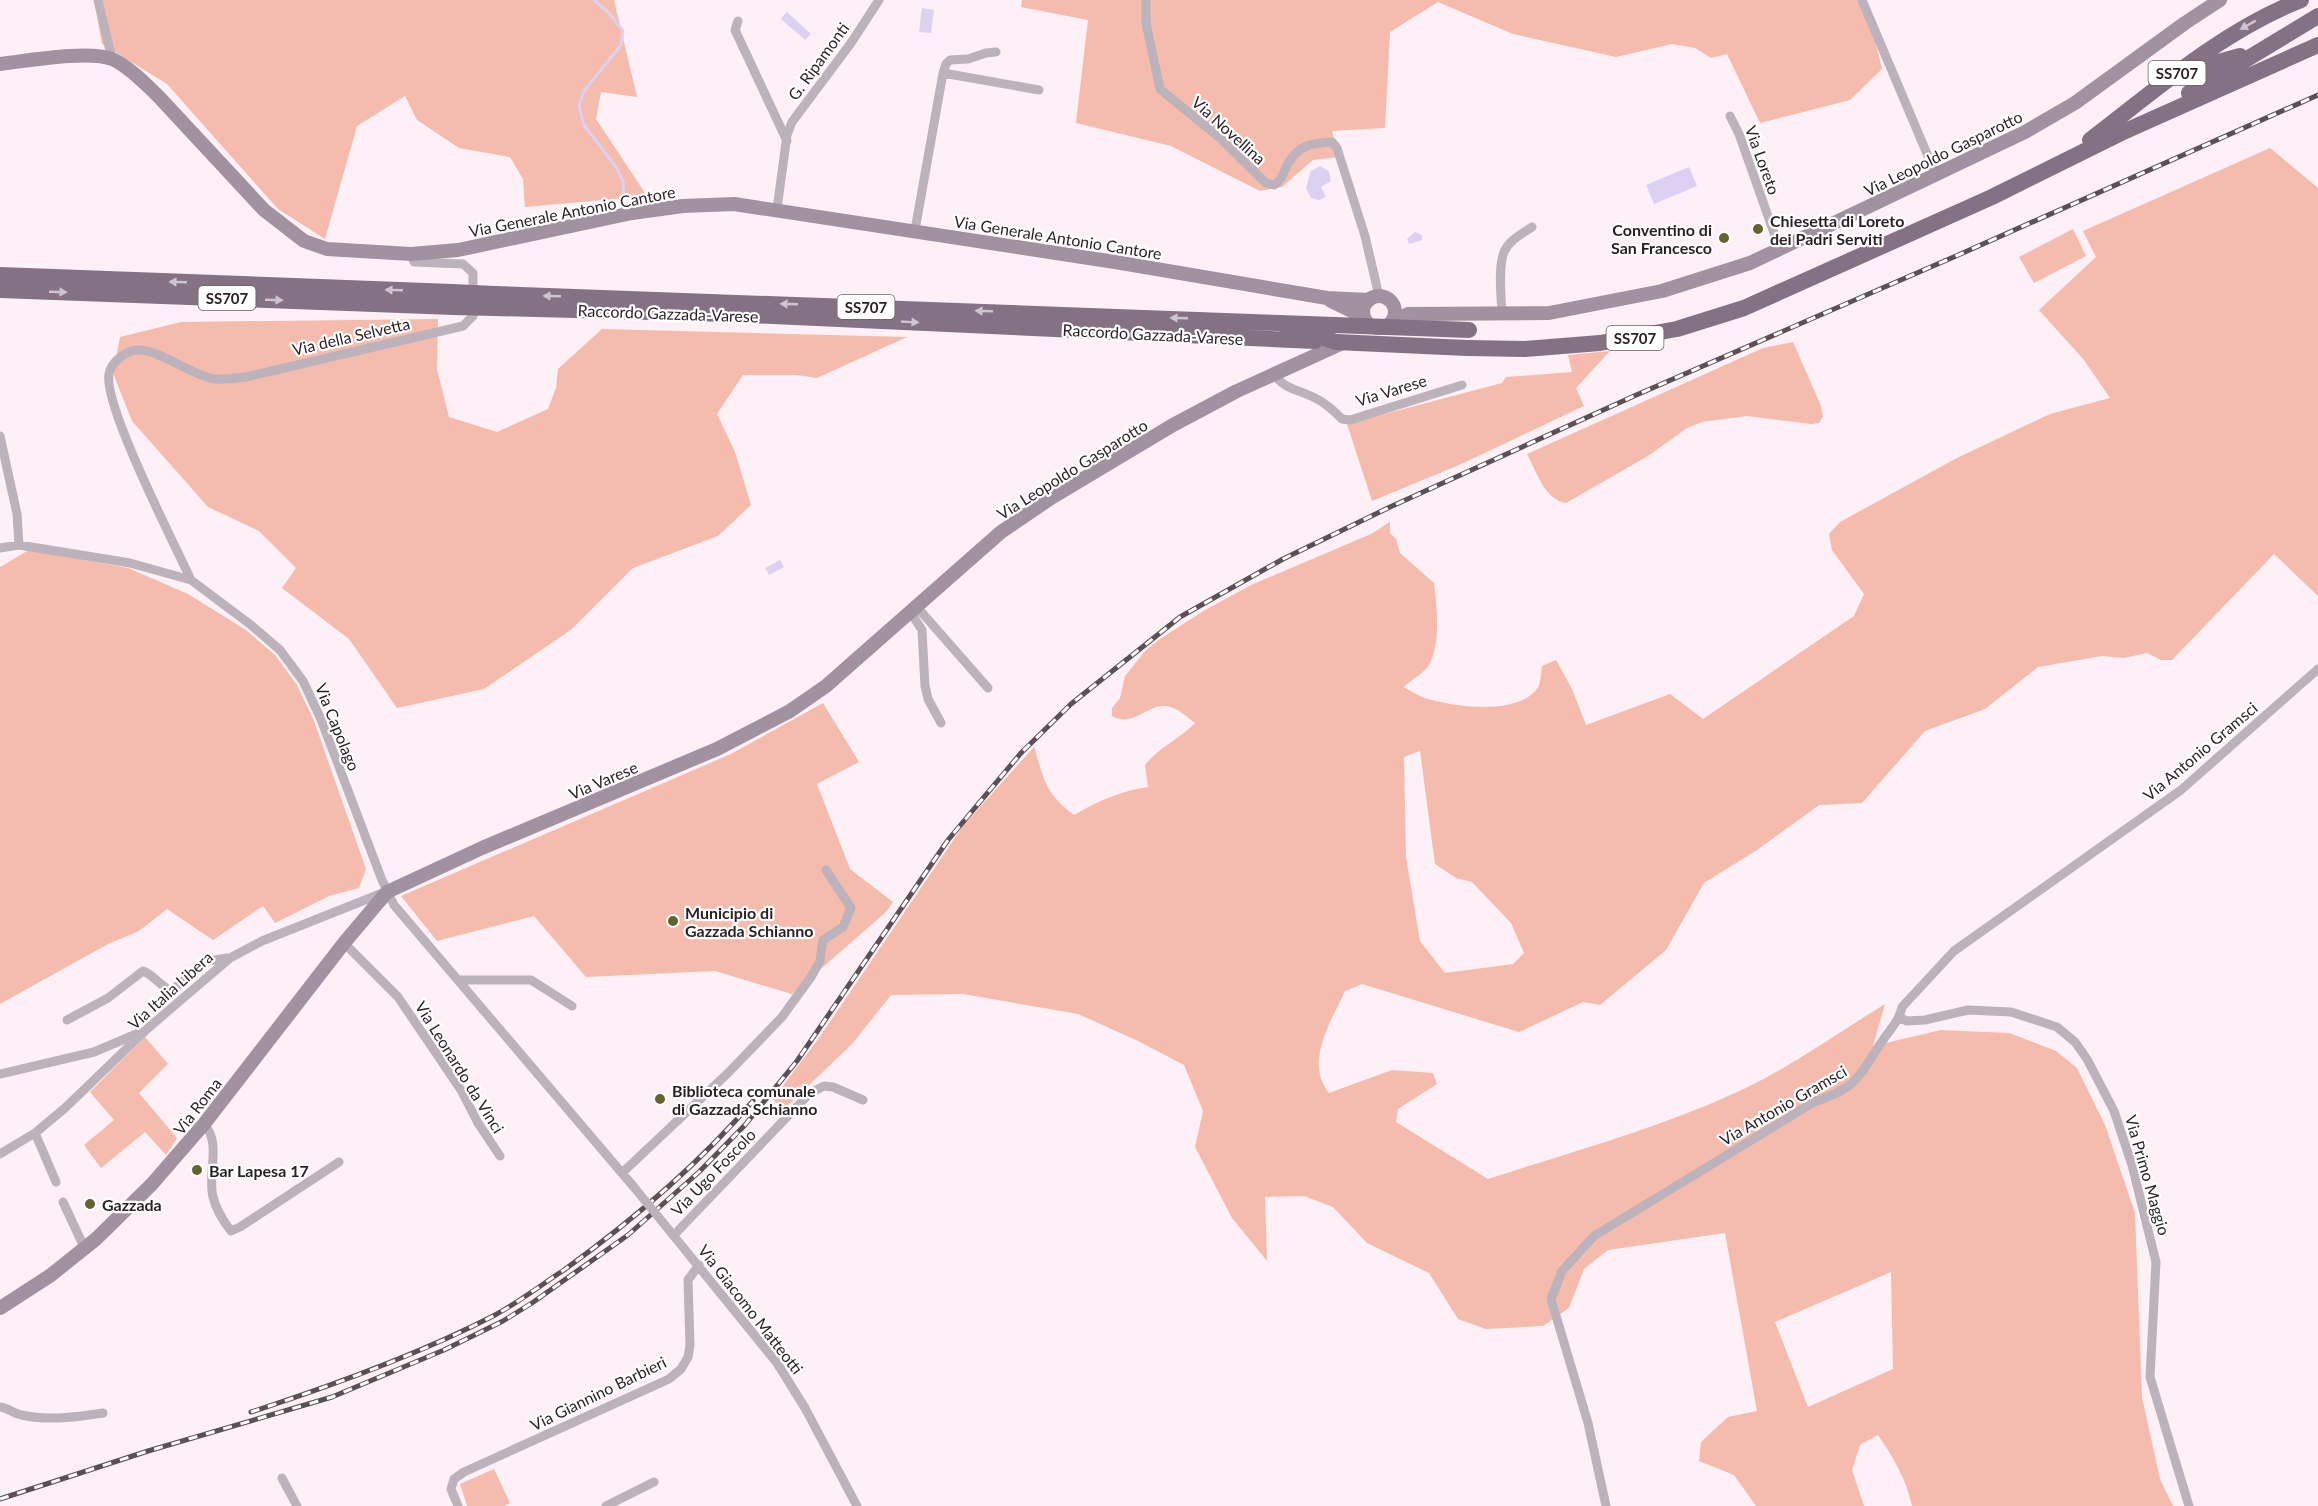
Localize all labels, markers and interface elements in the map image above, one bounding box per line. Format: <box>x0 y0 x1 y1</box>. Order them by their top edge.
street label: G. Ripamonti <box>784 19 852 103</box>
one-way arrow <box>2240 19 2256 30</box>
road number: SS707 <box>2148 61 2206 85</box>
street label: Via Novellina <box>1188 92 1270 168</box>
street label: Via Leopoldo Gasparotto <box>1861 106 2025 200</box>
street label: Via Loreto <box>1742 123 1784 197</box>
street label: Via Generale Antonio Cantore <box>467 182 677 240</box>
street label: Via Generale Antonio Cantore <box>953 211 1163 263</box>
place label: Chiesetta di Loreto dei Padri Serviti <box>1770 211 1904 248</box>
place label: Conventino di San Francesco <box>1611 220 1712 257</box>
marker: Chiesetta di Loreto dei Padri Serviti <box>1751 222 1765 236</box>
marker: Conventino di San Francesco <box>1717 231 1731 245</box>
one-way arrow <box>168 277 187 286</box>
one-way arrow <box>384 285 403 295</box>
road number: SS707 <box>198 286 256 310</box>
one-way arrow <box>49 288 68 297</box>
one-way arrow <box>543 291 562 300</box>
one-way arrow <box>265 295 284 305</box>
road number: SS707 <box>838 295 894 319</box>
one-way arrow <box>780 299 799 308</box>
street label: Raccordo Gazzada-Varese <box>577 300 759 326</box>
one-way arrow <box>975 306 994 316</box>
street label: Via della Selvetta <box>290 313 412 359</box>
one-way arrow <box>1170 314 1189 323</box>
one-way arrow <box>900 318 919 327</box>
street label: Raccordo Gazzada-Varese <box>1062 320 1244 348</box>
road number: SS707 <box>1606 326 1664 350</box>
street label: Via Varese <box>1353 370 1429 410</box>
street label: Via Leopoldo Gasparotto <box>993 415 1151 523</box>
street label: Via Capolago <box>312 681 364 773</box>
street label: Via Antonio Gramsci <box>2139 698 2261 804</box>
street label: Via Varese <box>566 757 640 803</box>
place label: Municipio di Gazzada Schianno <box>685 903 814 940</box>
marker: Municipio di Gazzada Schianno <box>666 914 680 928</box>
street label: Via Italia Libera <box>124 947 216 1033</box>
street label: Via Leonardo da Vinci <box>412 998 508 1136</box>
street label: Via Antonio Gramsci <box>1716 1061 1850 1149</box>
street label: Via Roma <box>169 1074 225 1138</box>
place label: Biblioteca comunale di Gazzada Schianno <box>672 1081 818 1118</box>
marker: Biblioteca comunale di Gazzada Schianno <box>653 1092 667 1106</box>
street label: Via Primo Maggio <box>2122 1113 2174 1237</box>
street label: Via Ugo Foscolo <box>667 1125 759 1219</box>
place label: Bar Lapesa 17 <box>209 1161 309 1180</box>
marker: Bar Lapesa 17 <box>190 1163 204 1177</box>
place label: Gazzada <box>102 1195 162 1214</box>
marker: Gazzada <box>83 1197 97 1211</box>
street label: Via Giacomo Matteotti <box>695 1241 807 1377</box>
street label: Via Giannino Barbieri <box>527 1352 669 1434</box>

